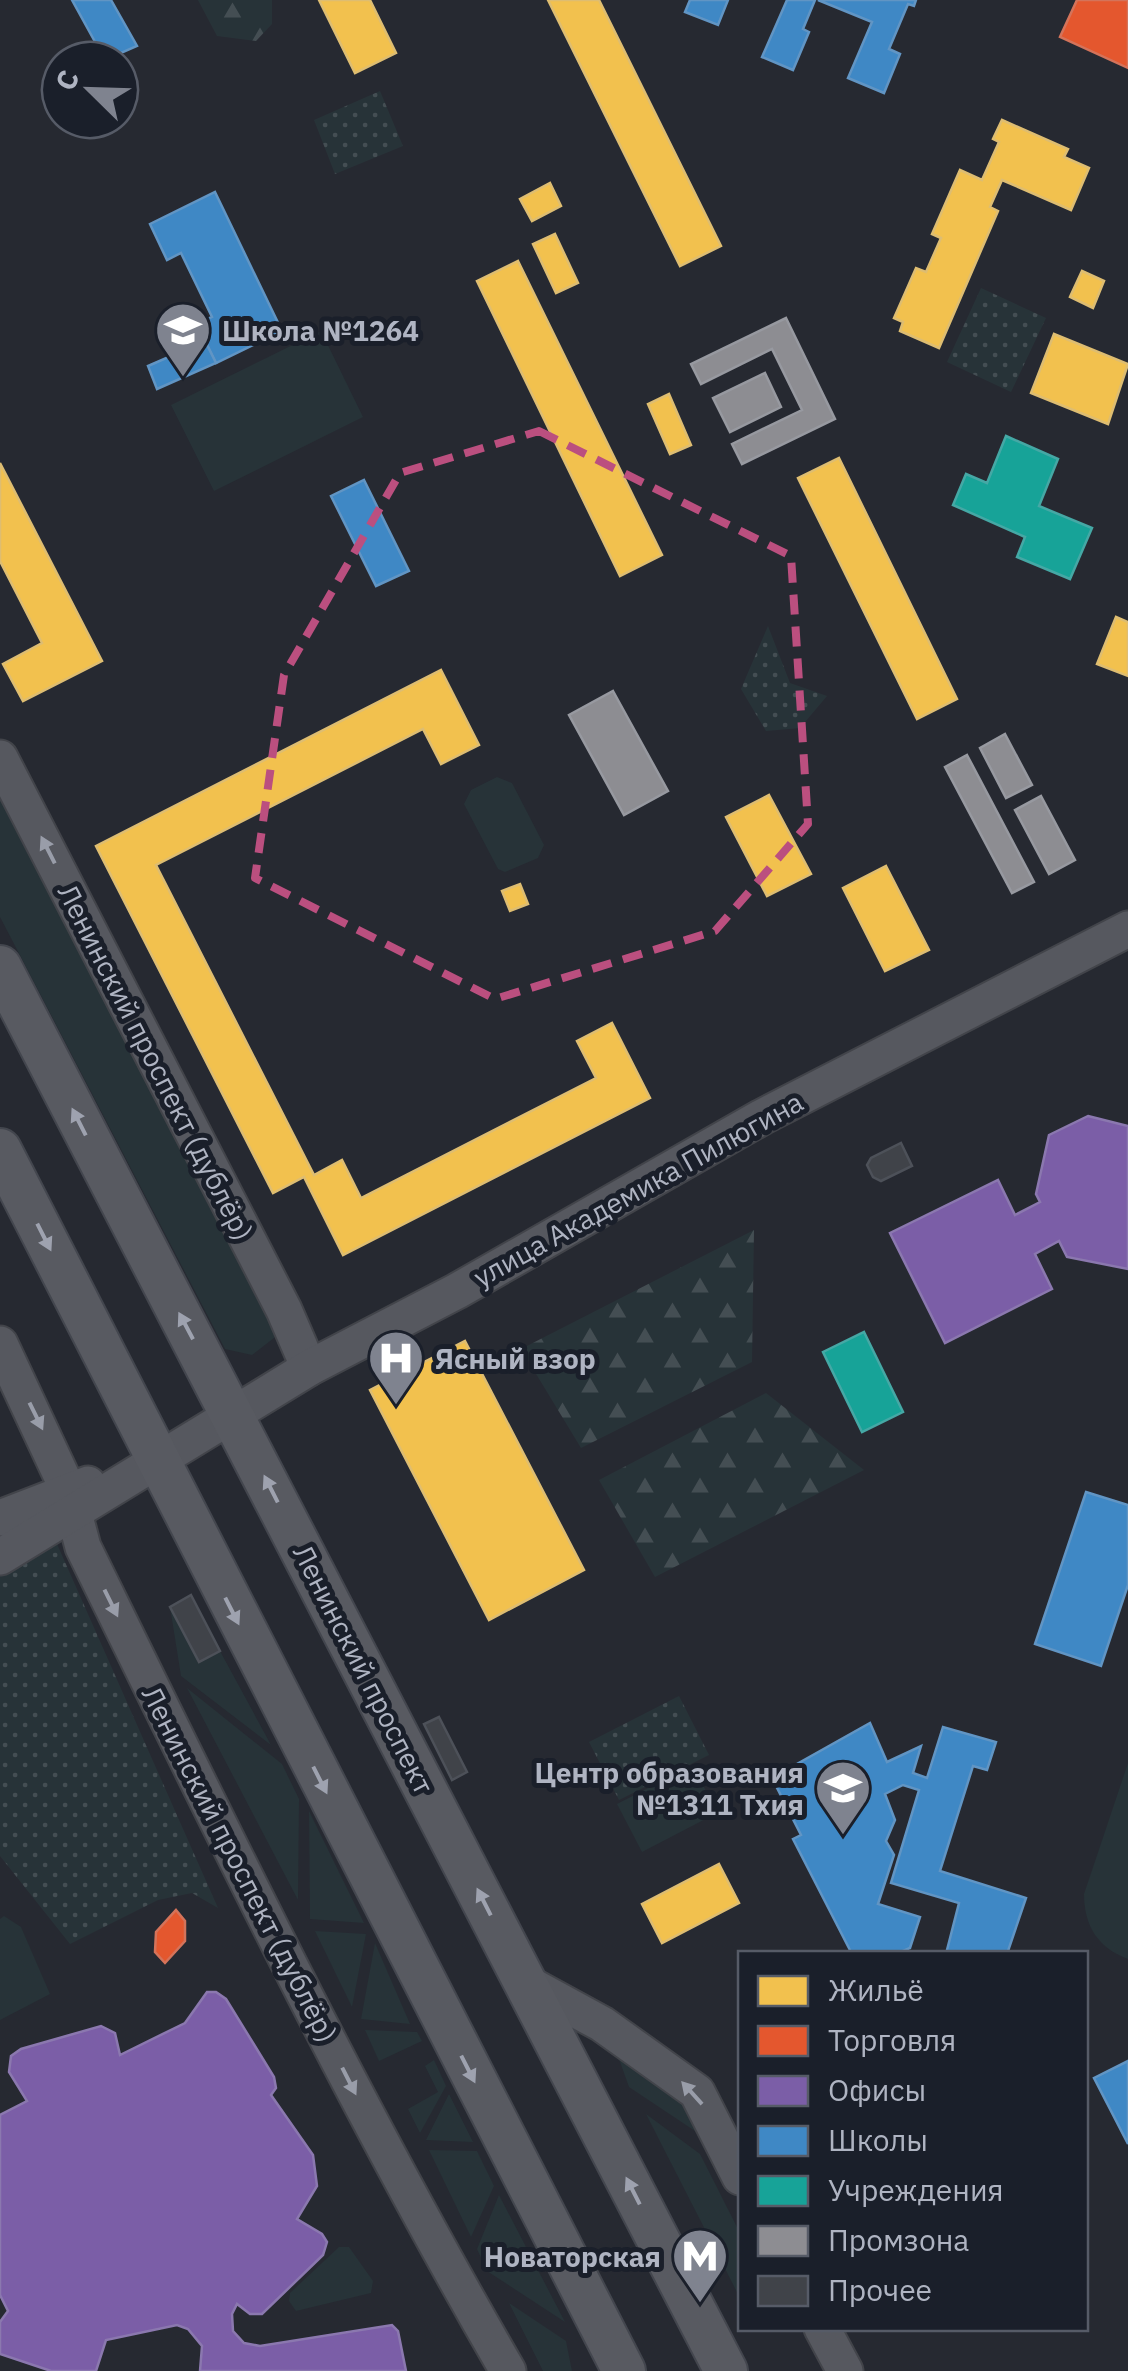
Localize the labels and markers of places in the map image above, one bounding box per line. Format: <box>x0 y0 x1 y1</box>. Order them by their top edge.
school or university icon: Школа №1264 <box>153 300 213 379</box>
place label: Школа №1264 <box>222 312 419 349</box>
hospital icon: Ясный взор <box>366 1328 426 1407</box>
place label: Ясный взор <box>435 1340 596 1377</box>
place label: Центр образования №1311 Тхия <box>534 1754 804 1823</box>
school or university icon: Центр образования №1311 Тхия <box>813 1758 873 1837</box>
metro station icon: Новаторская <box>670 2226 730 2305</box>
place label: Новаторская <box>484 2238 661 2275</box>

